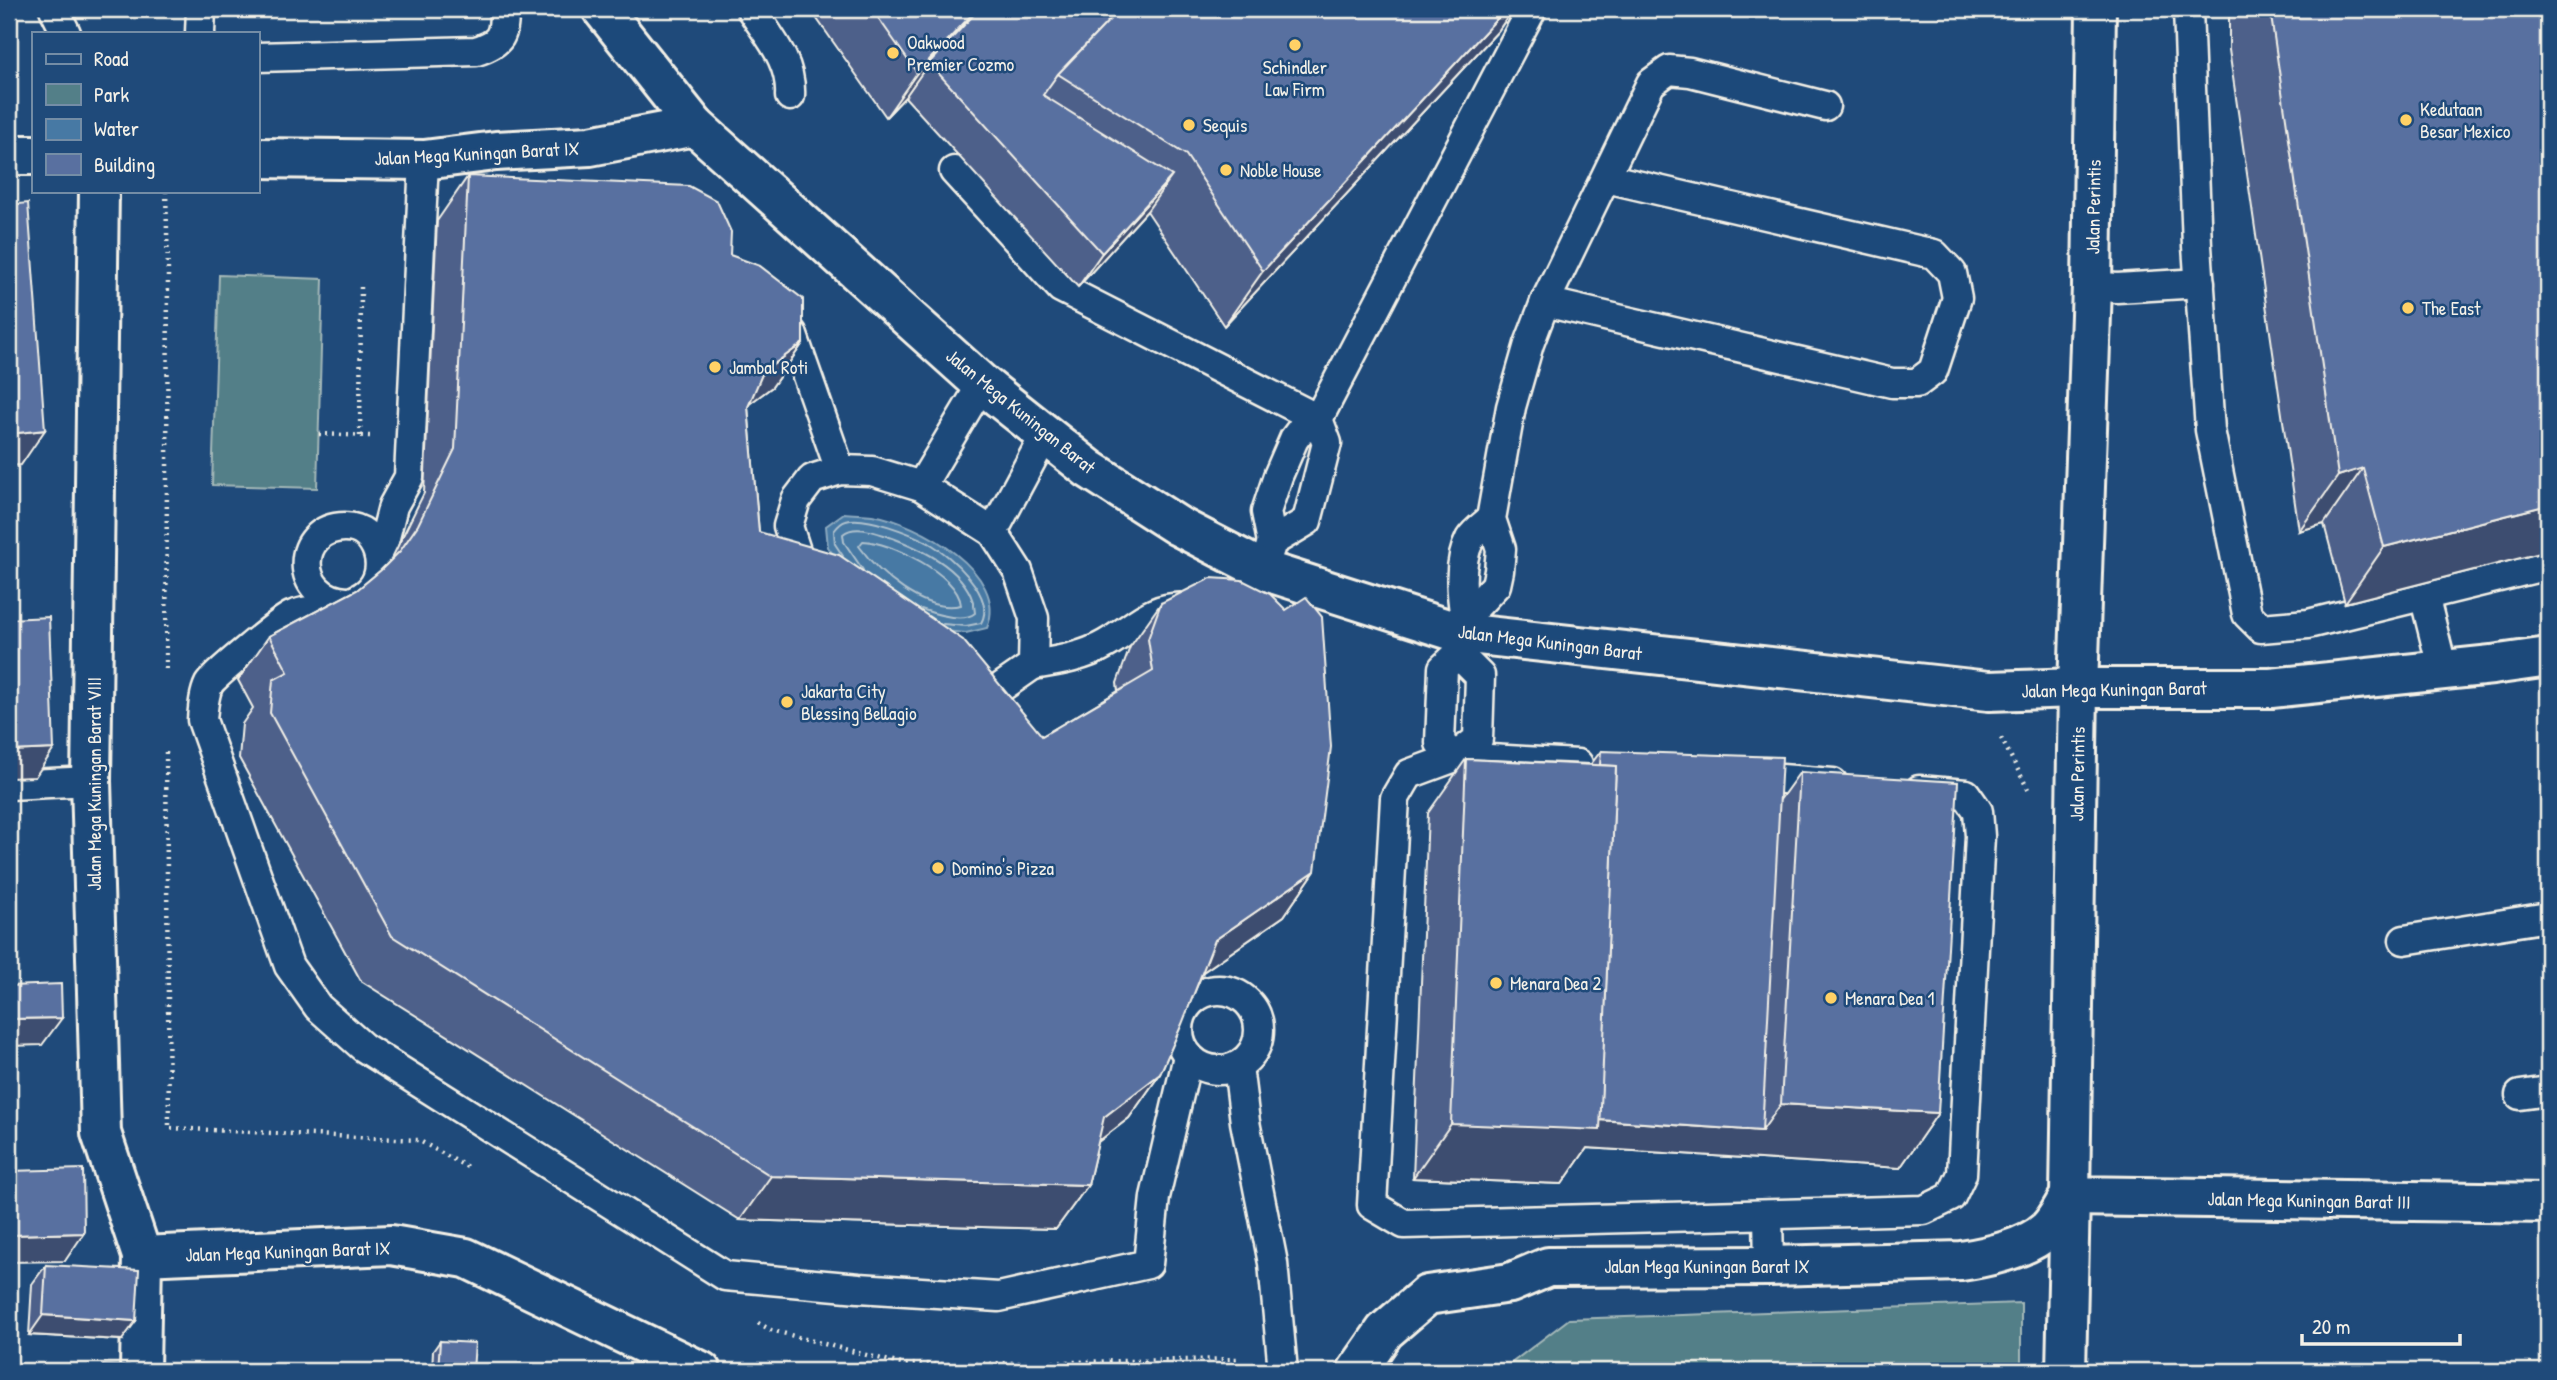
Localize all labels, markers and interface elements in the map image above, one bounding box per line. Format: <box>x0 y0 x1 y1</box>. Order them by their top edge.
place label: Oakwood Premier Cozmo <box>907 29 1015 77</box>
legend <box>32 32 259 192</box>
marker: Schindler Law Firm <box>1287 37 1303 53</box>
text: Road <box>94 44 128 73</box>
marker: Oakwood Premier Cozmo <box>885 45 901 61</box>
place label: Schindler Law Firm <box>1263 54 1328 102</box>
text: Park <box>94 80 129 109</box>
place label: Kedutaan Besar Mexico <box>2420 96 2511 144</box>
place label: Sequis <box>1203 112 1247 138</box>
marker: Kedutaan Besar Mexico <box>2398 112 2414 128</box>
text: Water <box>94 114 139 143</box>
marker: Sequis <box>1181 117 1197 133</box>
street label: Jalan Mega Kuningan Barat IX <box>374 135 580 171</box>
text: Building <box>94 150 155 179</box>
place label: Noble House <box>1240 157 1322 183</box>
street label: Jalan Perintis <box>2079 159 2107 255</box>
marker: Noble House <box>1218 162 1234 178</box>
place label: The East <box>2422 295 2481 321</box>
marker: The East <box>2400 300 2416 316</box>
street label: Jalan Mega Kuningan Barat <box>941 343 1102 480</box>
place label: Jambal Roti <box>729 354 808 380</box>
marker: Jambal Roti <box>707 359 723 375</box>
street label: Jalan Mega Kuningan Barat <box>1456 618 1644 666</box>
street label: Jalan Mega Kuningan Barat <box>2021 674 2207 704</box>
street label: Jalan Mega Kuningan Barat VIII <box>81 677 107 891</box>
place label: Jakarta City Blessing Bellagio <box>801 678 917 726</box>
marker: Jakarta City Blessing Bellagio <box>779 694 795 710</box>
street label: Jalan Perintis <box>2063 726 2091 822</box>
place label: Domino's Pizza <box>952 855 1055 881</box>
marker: Domino's Pizza <box>930 860 946 876</box>
place label: Menara Dea 2 <box>1510 970 1601 996</box>
marker: Menara Dea 2 <box>1488 975 1504 991</box>
place label: Menara Dea 1 <box>1845 985 1934 1011</box>
marker: Menara Dea 1 <box>1823 990 1839 1006</box>
street label: Jalan Mega Kuningan Barat III <box>2207 1185 2411 1215</box>
street label: Jalan Mega Kuningan Barat IX <box>185 1234 391 1268</box>
street label: Jalan Mega Kuningan Barat IX <box>1604 1253 1810 1279</box>
scale bar <box>2302 1303 2459 1347</box>
text: 20 m <box>2312 1312 2350 1341</box>

